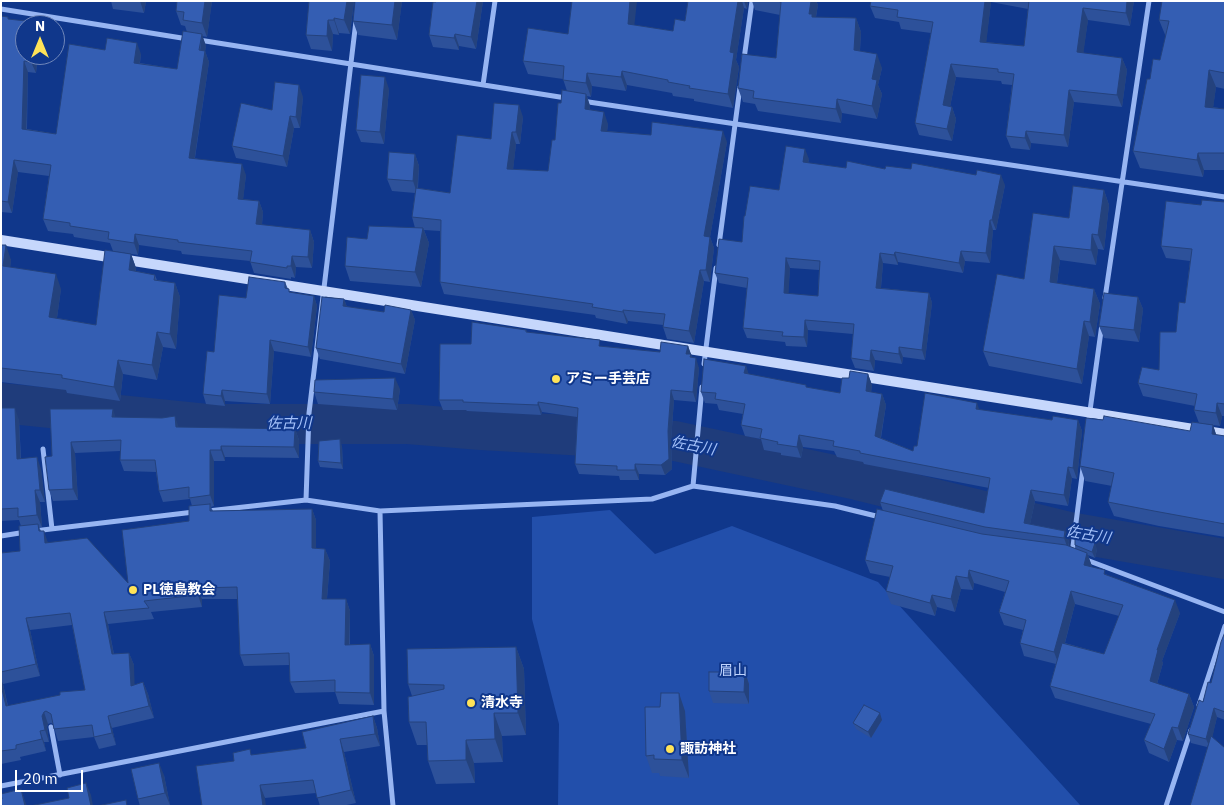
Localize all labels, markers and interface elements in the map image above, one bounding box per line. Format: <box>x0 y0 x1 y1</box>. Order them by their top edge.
north arrow <box>15 15 65 65</box>
text: N <box>35 17 45 35</box>
place label: アミー手芸店 <box>566 371 650 387</box>
marker: アミー手芸店 <box>550 373 562 385</box>
water label: 佐古川 <box>267 415 311 433</box>
water label: 佐古川 <box>669 433 717 459</box>
water label: 佐古川 <box>1064 522 1112 548</box>
place label: PL徳島教会 <box>143 582 216 598</box>
marker: PL徳島教会 <box>127 584 139 596</box>
park label: 眉山 <box>719 663 747 679</box>
place label: 清水寺 <box>481 695 523 711</box>
marker: 清水寺 <box>465 697 477 709</box>
place label: 諏訪神社 <box>680 741 736 757</box>
marker: 諏訪神社 <box>664 743 676 755</box>
scale bar <box>18 760 85 792</box>
text: 20 m <box>23 769 58 788</box>

